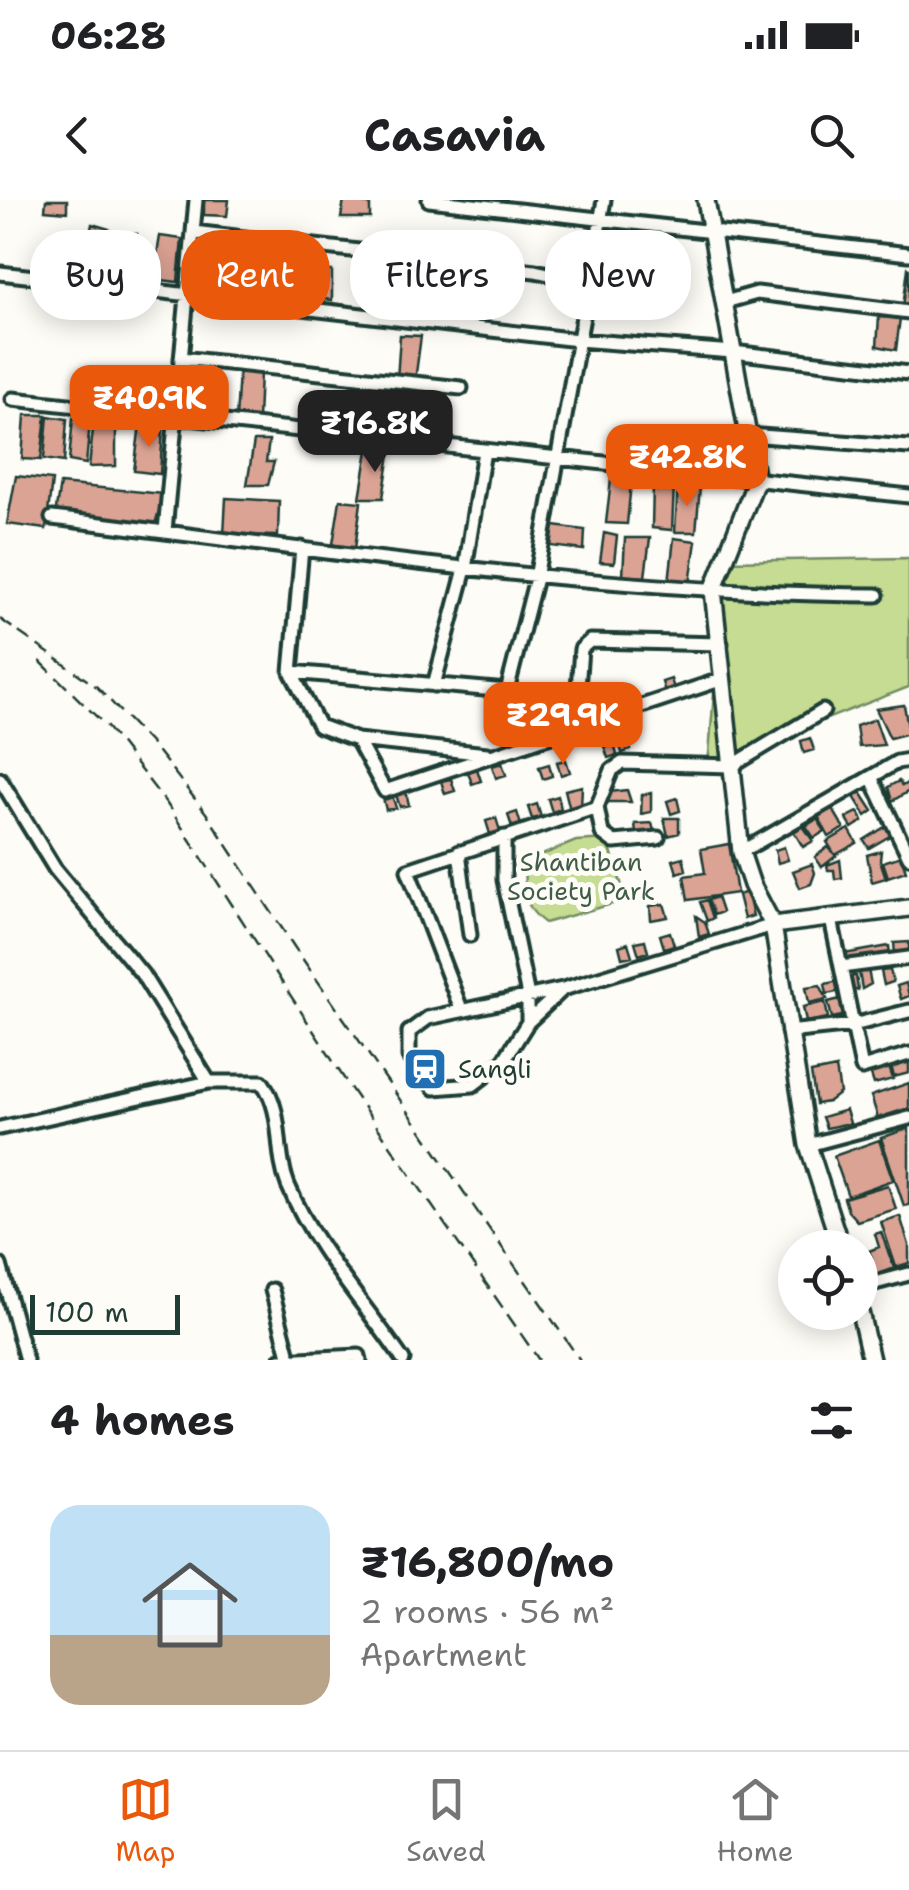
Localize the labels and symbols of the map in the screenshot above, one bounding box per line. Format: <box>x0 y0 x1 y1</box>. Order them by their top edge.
pin: ₹40.9K <box>68 365 230 450</box>
pin: ₹16.8K <box>294 390 456 475</box>
pin: ₹42.8K <box>606 424 768 509</box>
pin: ₹29.9K <box>482 682 644 767</box>
park label: Shantiban Society Park <box>507 845 655 908</box>
station icon: Sangli <box>402 1046 448 1092</box>
place label: Sangli <box>458 1052 532 1086</box>
scale bar <box>30 1290 180 1334</box>

